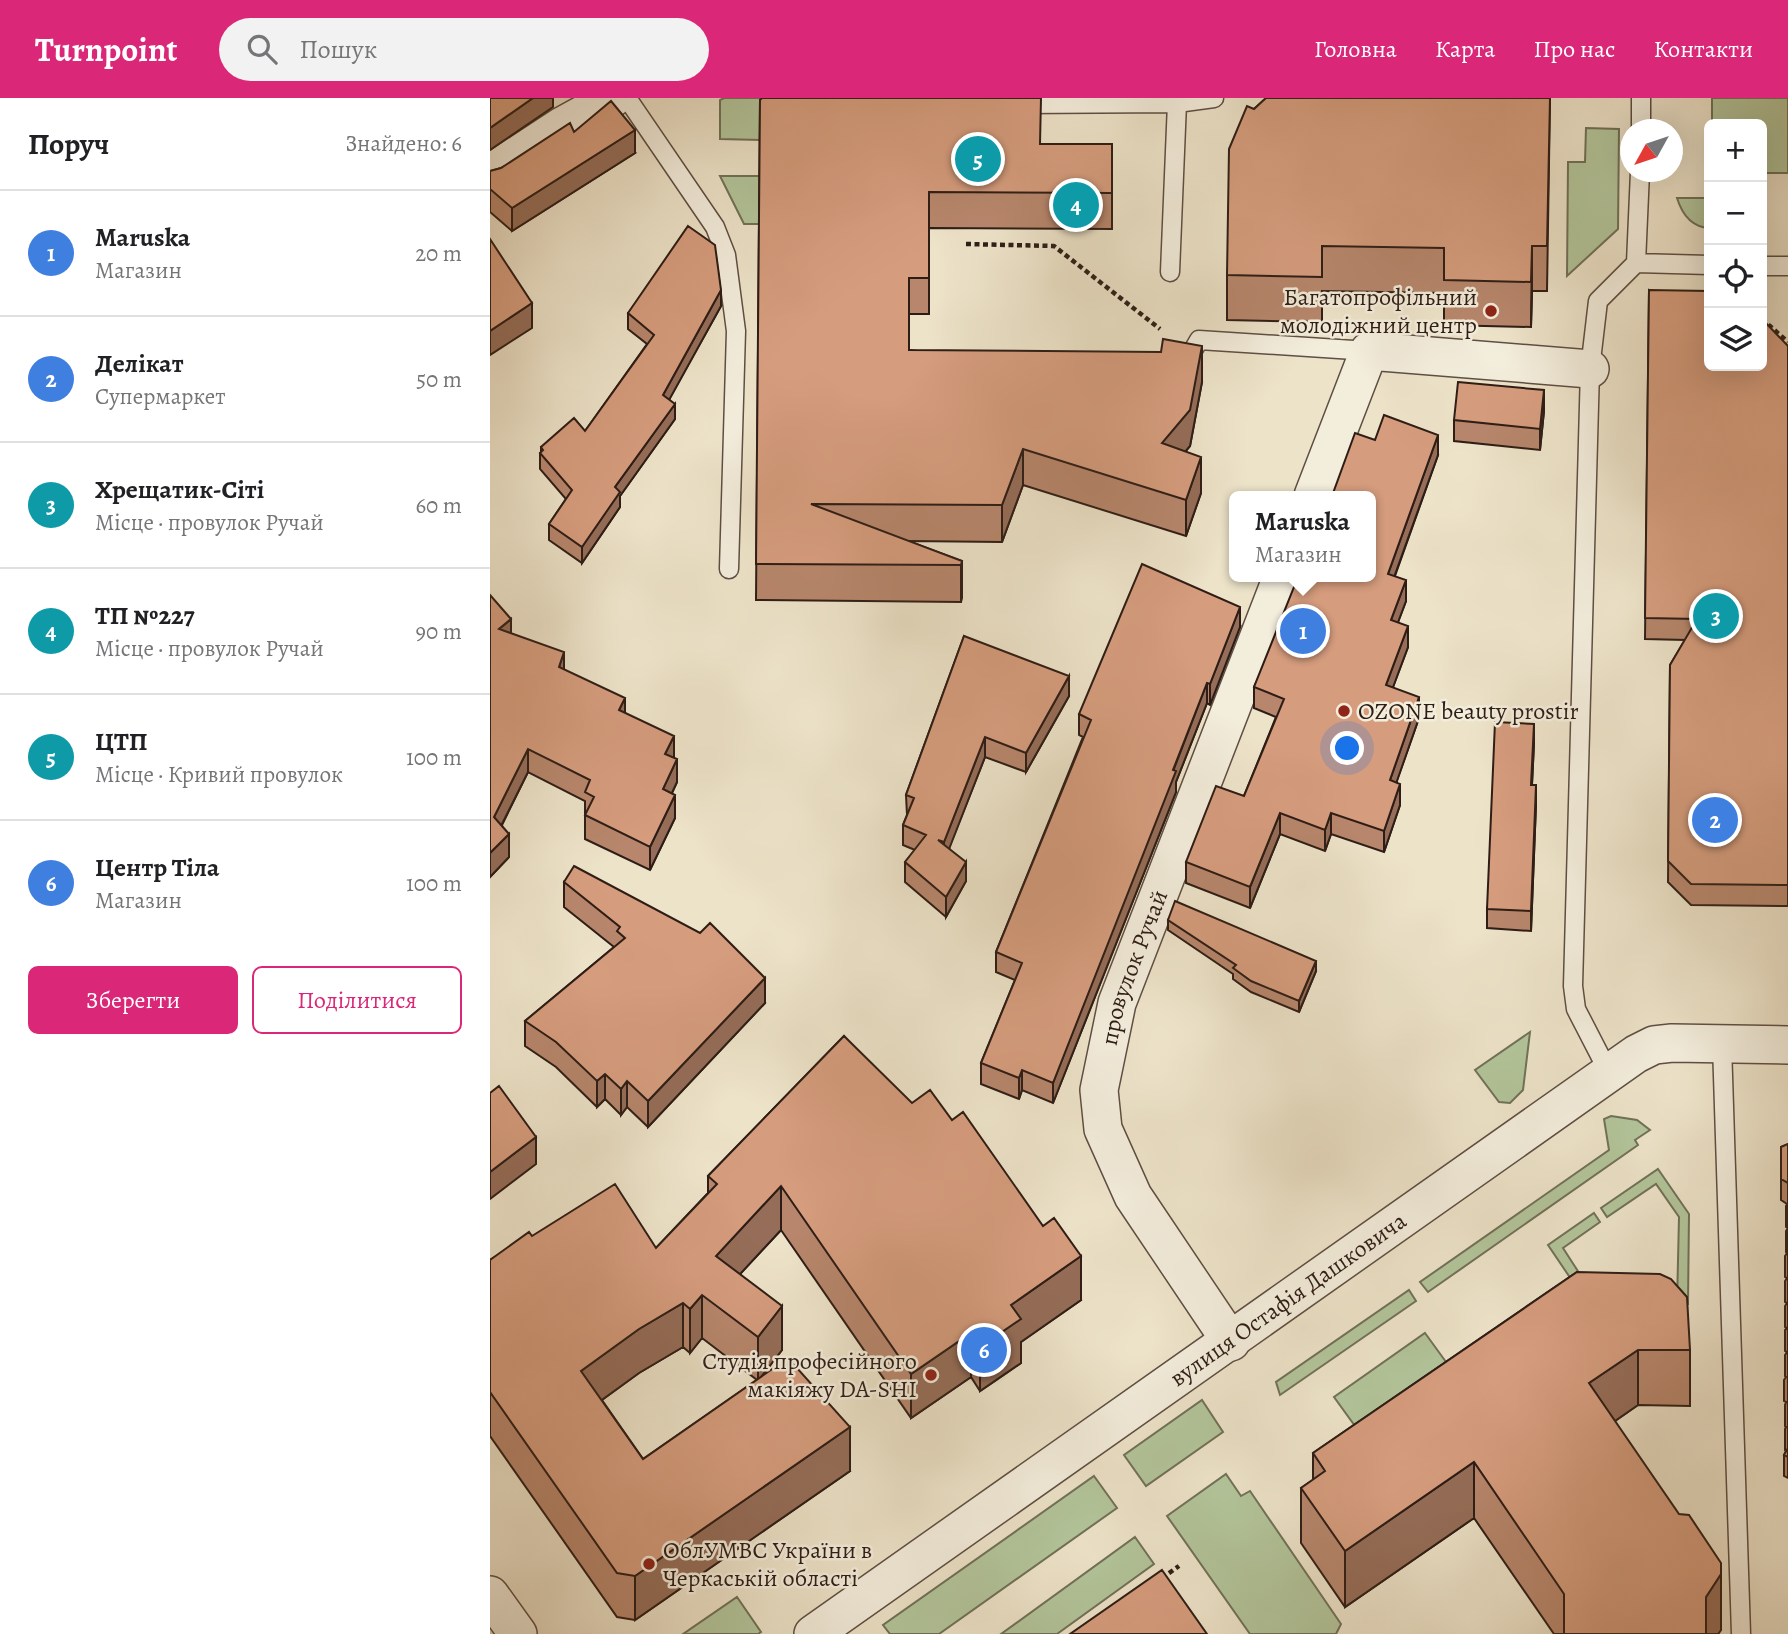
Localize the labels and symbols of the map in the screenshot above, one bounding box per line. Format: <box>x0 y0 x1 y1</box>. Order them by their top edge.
north arrow <box>1620 119 1683 182</box>
pin: 5 <box>955 133 1001 185</box>
pin: 4 <box>1053 179 1099 231</box>
place label: Багатопрофільний молодіжний центр <box>1280 281 1477 341</box>
marker: Багатопрофільний молодіжний центр <box>1483 303 1499 319</box>
pin: 3 <box>1693 590 1739 642</box>
pin: 1 <box>1280 605 1326 657</box>
place label: OZONE beauty prostir <box>1358 695 1579 727</box>
marker: OZONE beauty prostir <box>1336 703 1352 719</box>
your location <box>1330 731 1364 765</box>
pin: 2 <box>1692 794 1738 846</box>
street label: провулок Ручай <box>1093 885 1175 1048</box>
street label: вулиця Остафія Дашковича <box>1163 1205 1413 1394</box>
pin: 6 <box>961 1324 1007 1376</box>
place label: Студія професійного макіяжу DA-SHI <box>702 1345 917 1405</box>
marker: Студія професійного макіяжу DA-SHI <box>923 1367 939 1383</box>
place label: ОблУМВС України в Черкаській області <box>663 1534 872 1594</box>
marker: ОблУМВС України в Черкаській області <box>641 1556 657 1572</box>

